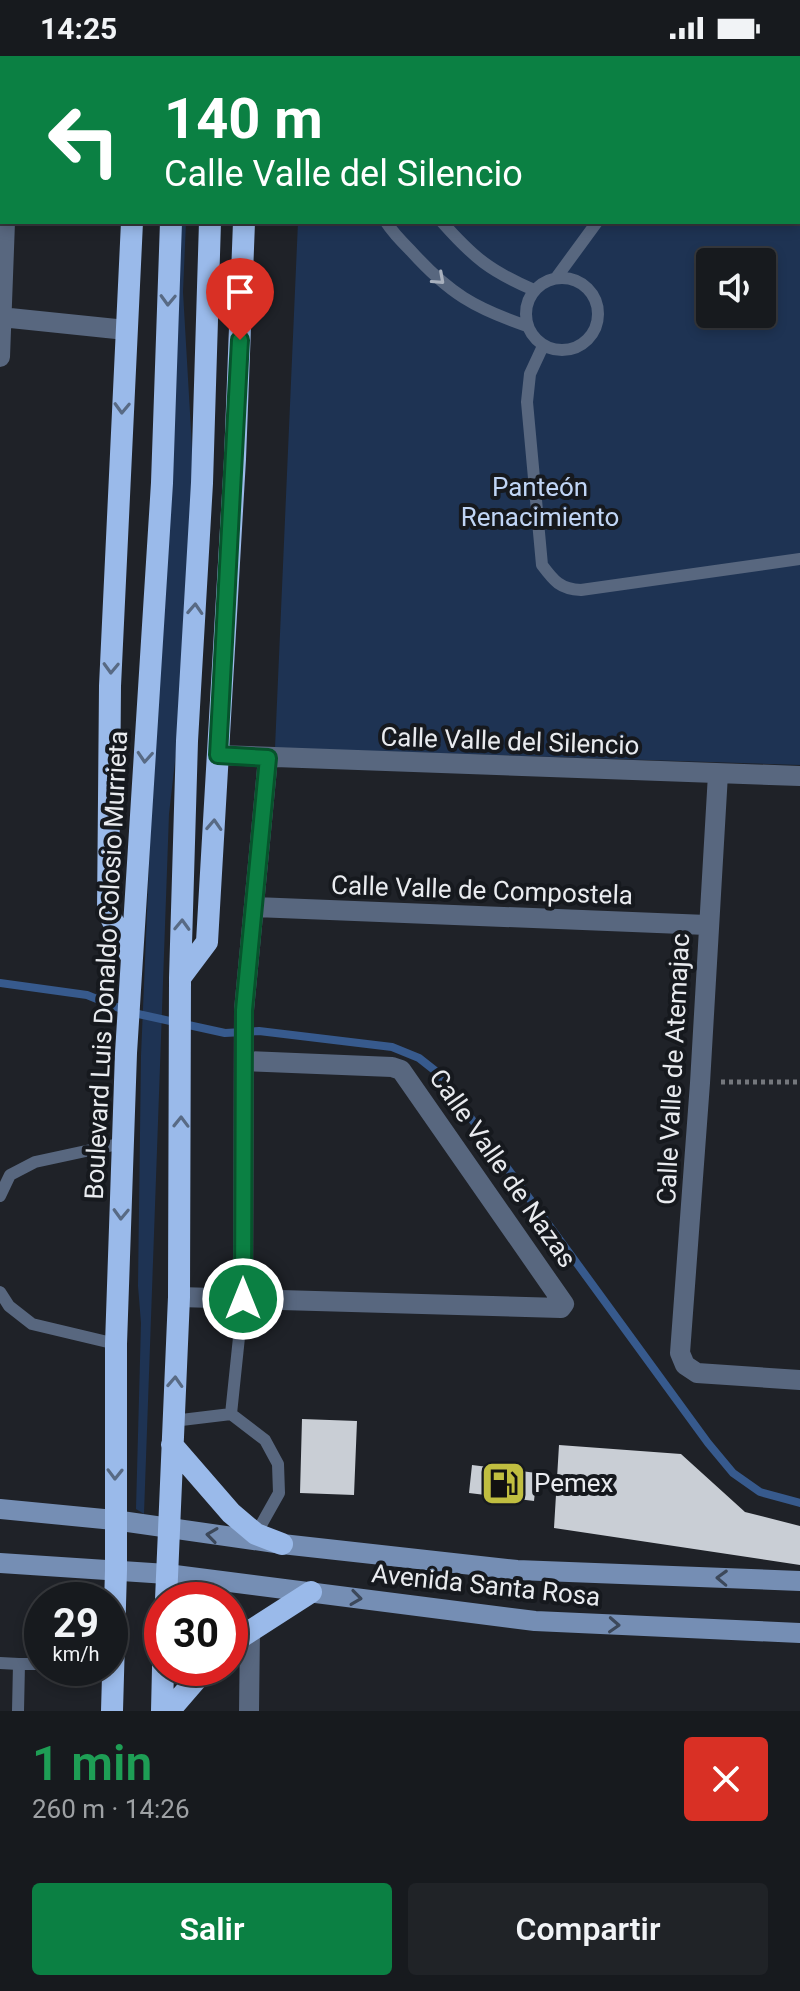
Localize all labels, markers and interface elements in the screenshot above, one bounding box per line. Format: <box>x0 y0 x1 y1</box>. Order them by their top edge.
text: 14:25 <box>40 11 117 46</box>
text: 140 m <box>164 86 323 152</box>
icon: left <box>32 88 136 192</box>
text: Calle Valle del Silencio <box>164 153 523 195</box>
map controls <box>696 248 776 328</box>
button: sound <box>696 248 776 328</box>
pin <box>206 258 274 340</box>
icon: arrive <box>218 270 262 314</box>
one-way arrow <box>429 270 444 284</box>
one-way arrow <box>159 294 176 307</box>
one-way arrow <box>114 402 131 415</box>
park label: Panteón Renacimiento <box>461 472 619 532</box>
one-way arrow <box>186 602 203 615</box>
one-way arrow <box>103 662 120 675</box>
street label: Calle Valle del Silencio <box>380 721 640 761</box>
street label: Boulevard Luis Donaldo Colosio Murrieta <box>79 730 133 1200</box>
one-way arrow <box>137 751 154 764</box>
one-way arrow <box>205 818 222 831</box>
street label: Calle Valle de Compostela <box>331 870 633 910</box>
one-way arrow <box>173 918 190 931</box>
street label: Calle Valle de Atemajac <box>651 933 695 1205</box>
street label: Calle Valle de Nazas <box>423 1063 583 1273</box>
one-way arrow <box>172 1115 190 1128</box>
one-way arrow <box>112 1208 129 1221</box>
position arrow <box>201 1257 285 1341</box>
one-way arrow <box>166 1375 183 1388</box>
fuel station icon: Pemex <box>479 1459 527 1507</box>
one-way arrow <box>106 1468 124 1481</box>
place label: Pemex <box>534 1468 614 1498</box>
one-way arrow <box>205 1527 219 1544</box>
street label: Avenida Santa Rosa <box>370 1558 602 1612</box>
one-way arrow <box>715 1569 728 1586</box>
speed limit sign: 30 <box>144 1582 248 1686</box>
one-way arrow <box>349 1589 362 1606</box>
text: 29 <box>53 1600 99 1647</box>
one-way arrow <box>608 1616 621 1633</box>
text: km/h <box>53 1642 99 1666</box>
text: 1 min <box>32 1735 152 1792</box>
button: close <box>684 1737 768 1821</box>
text: 260 m · 14:26 <box>32 1794 190 1824</box>
button: Salir <box>32 1883 392 1975</box>
button: Compartir <box>408 1883 768 1975</box>

